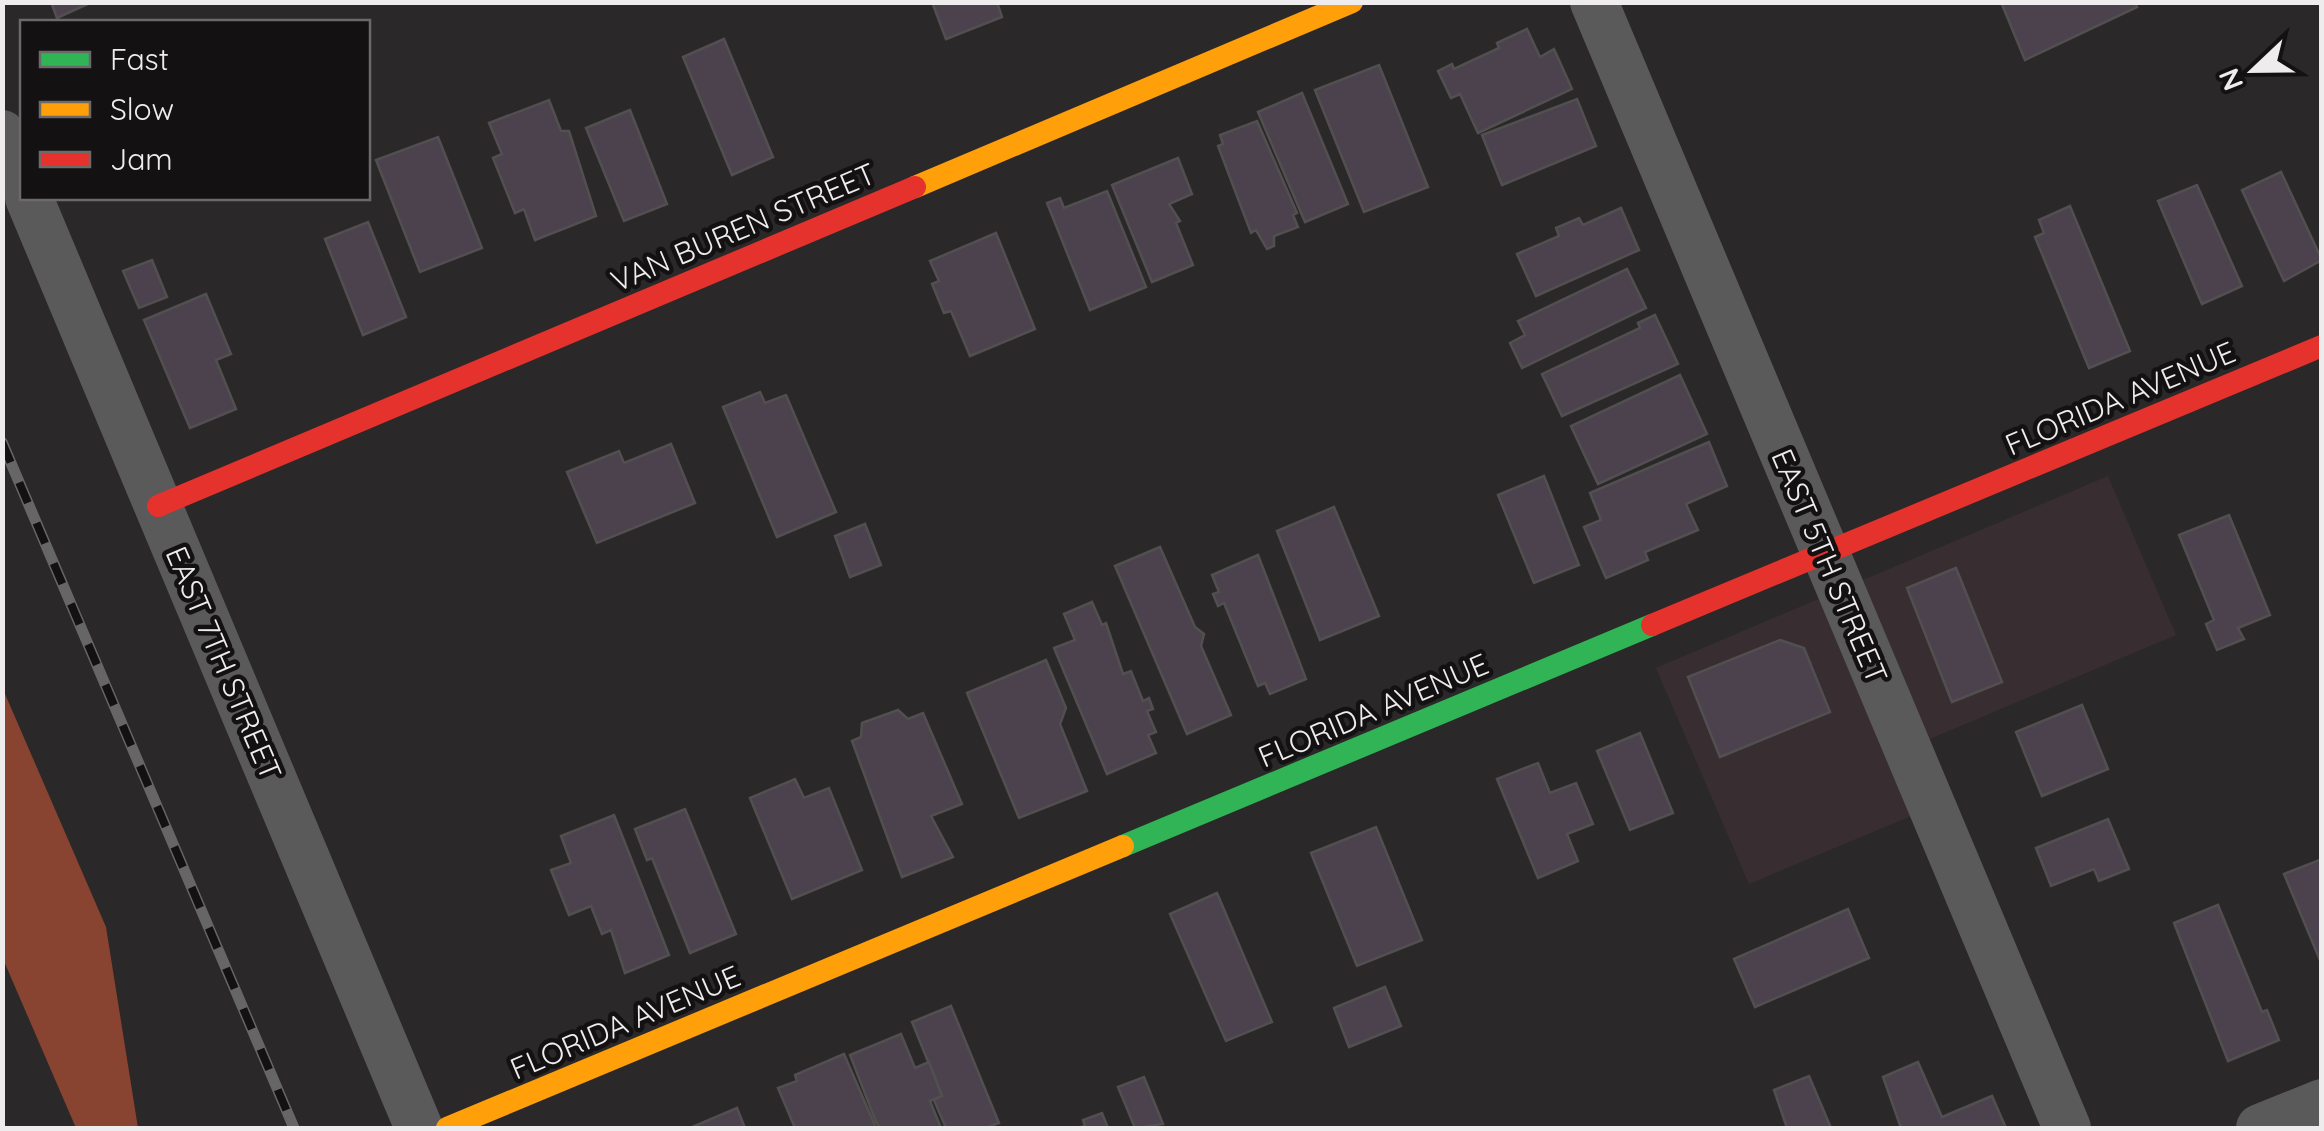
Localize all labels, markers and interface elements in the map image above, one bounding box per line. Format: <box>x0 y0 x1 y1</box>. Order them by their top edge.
legend <box>20 20 370 200</box>
north arrow <box>2204 20 2304 120</box>
text: Fast <box>110 40 169 78</box>
text: N <box>2210 63 2250 96</box>
text: Slow <box>110 90 174 128</box>
text: Jam <box>110 140 173 178</box>
street label: VAN BUREN STREET <box>605 154 881 300</box>
street label: FLORIDA AVENUE <box>1999 332 2241 464</box>
street label: EAST 5TH STREET <box>1763 443 1897 689</box>
street label: EAST 7TH STREET <box>158 540 290 786</box>
street label: FLORIDA AVENUE <box>1252 644 1494 776</box>
street label: FLORIDA AVENUE <box>504 956 746 1088</box>

